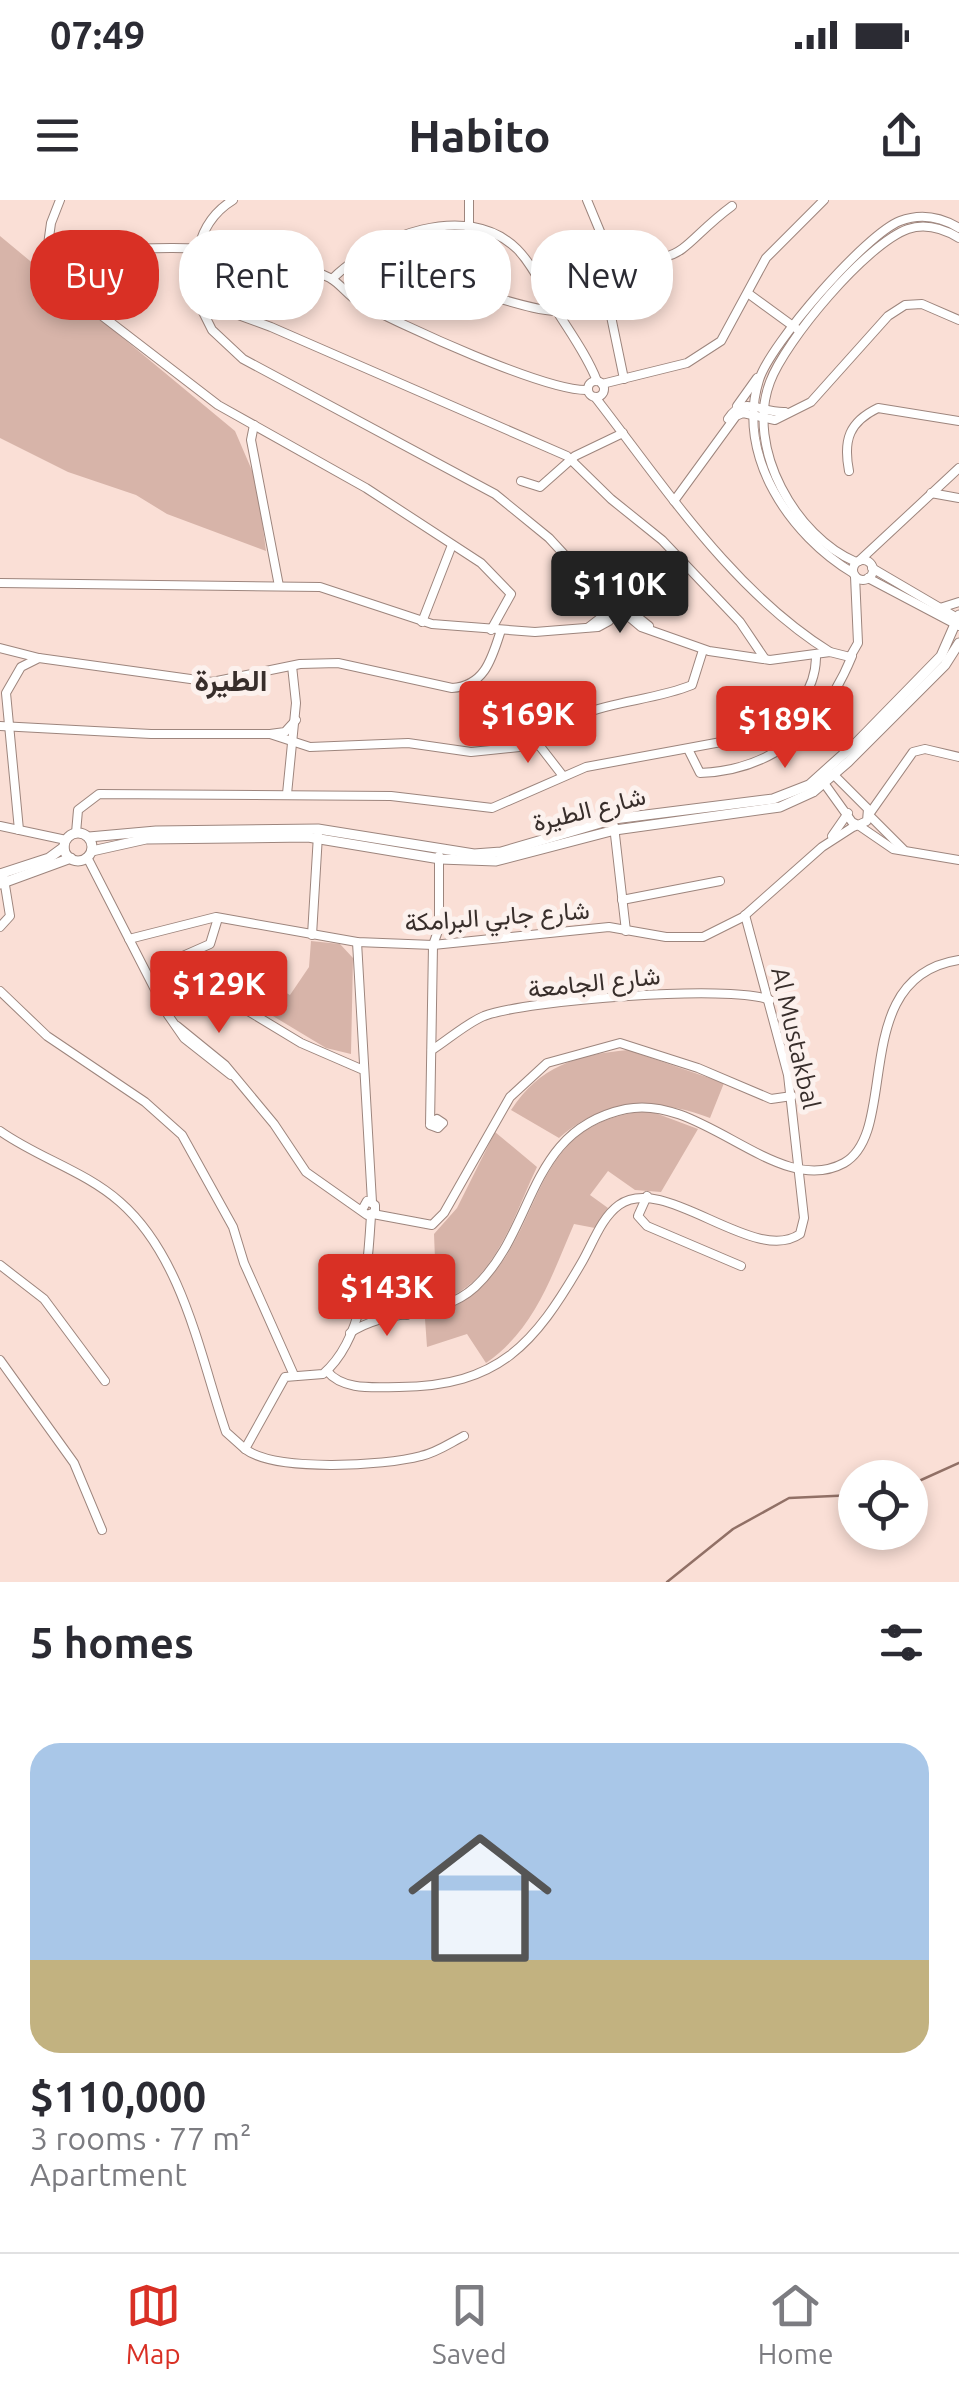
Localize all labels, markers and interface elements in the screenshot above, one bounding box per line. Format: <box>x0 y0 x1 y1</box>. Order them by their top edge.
text: 07:49 <box>50 14 145 56</box>
icon: menu <box>30 108 85 163</box>
icon: share <box>874 108 929 163</box>
text: Habito <box>408 110 551 161</box>
chip: Buy <box>30 230 159 320</box>
chip: Rent <box>179 230 324 320</box>
chip: Filters <box>344 230 511 320</box>
chip: New <box>531 230 673 320</box>
pin: $110K <box>550 551 690 636</box>
text: $110K <box>573 565 667 601</box>
district label: الطيرة <box>194 663 268 699</box>
pin: $169K <box>458 681 598 766</box>
pin: $189K <box>715 686 855 771</box>
text: $169K <box>481 695 575 731</box>
text: $189K <box>738 700 832 736</box>
street label: شارع الطيرة <box>530 781 649 839</box>
street label: شارع جابي البرامكة <box>404 896 591 943</box>
pin: $129K <box>149 951 289 1036</box>
street label: شارع الجامعة <box>526 961 662 1006</box>
street label: Al Mustakbal <box>766 964 826 1112</box>
text: $129K <box>172 965 266 1001</box>
pin: $143K <box>317 1254 457 1339</box>
text: $143K <box>340 1268 434 1304</box>
map controls <box>838 1460 928 1550</box>
button: locate <box>838 1460 928 1550</box>
icon: filters <box>874 1615 929 1670</box>
text: 5 homes <box>30 1619 194 1666</box>
icon: home <box>390 1808 570 1988</box>
text: $110,000 <box>30 2073 206 2120</box>
text: 3 rooms · 77 m² <box>30 2120 251 2156</box>
text: Apartment <box>30 2156 187 2192</box>
tab: Map <box>126 2278 181 2369</box>
tab: Saved <box>432 2278 507 2369</box>
tab: Home <box>758 2278 833 2369</box>

